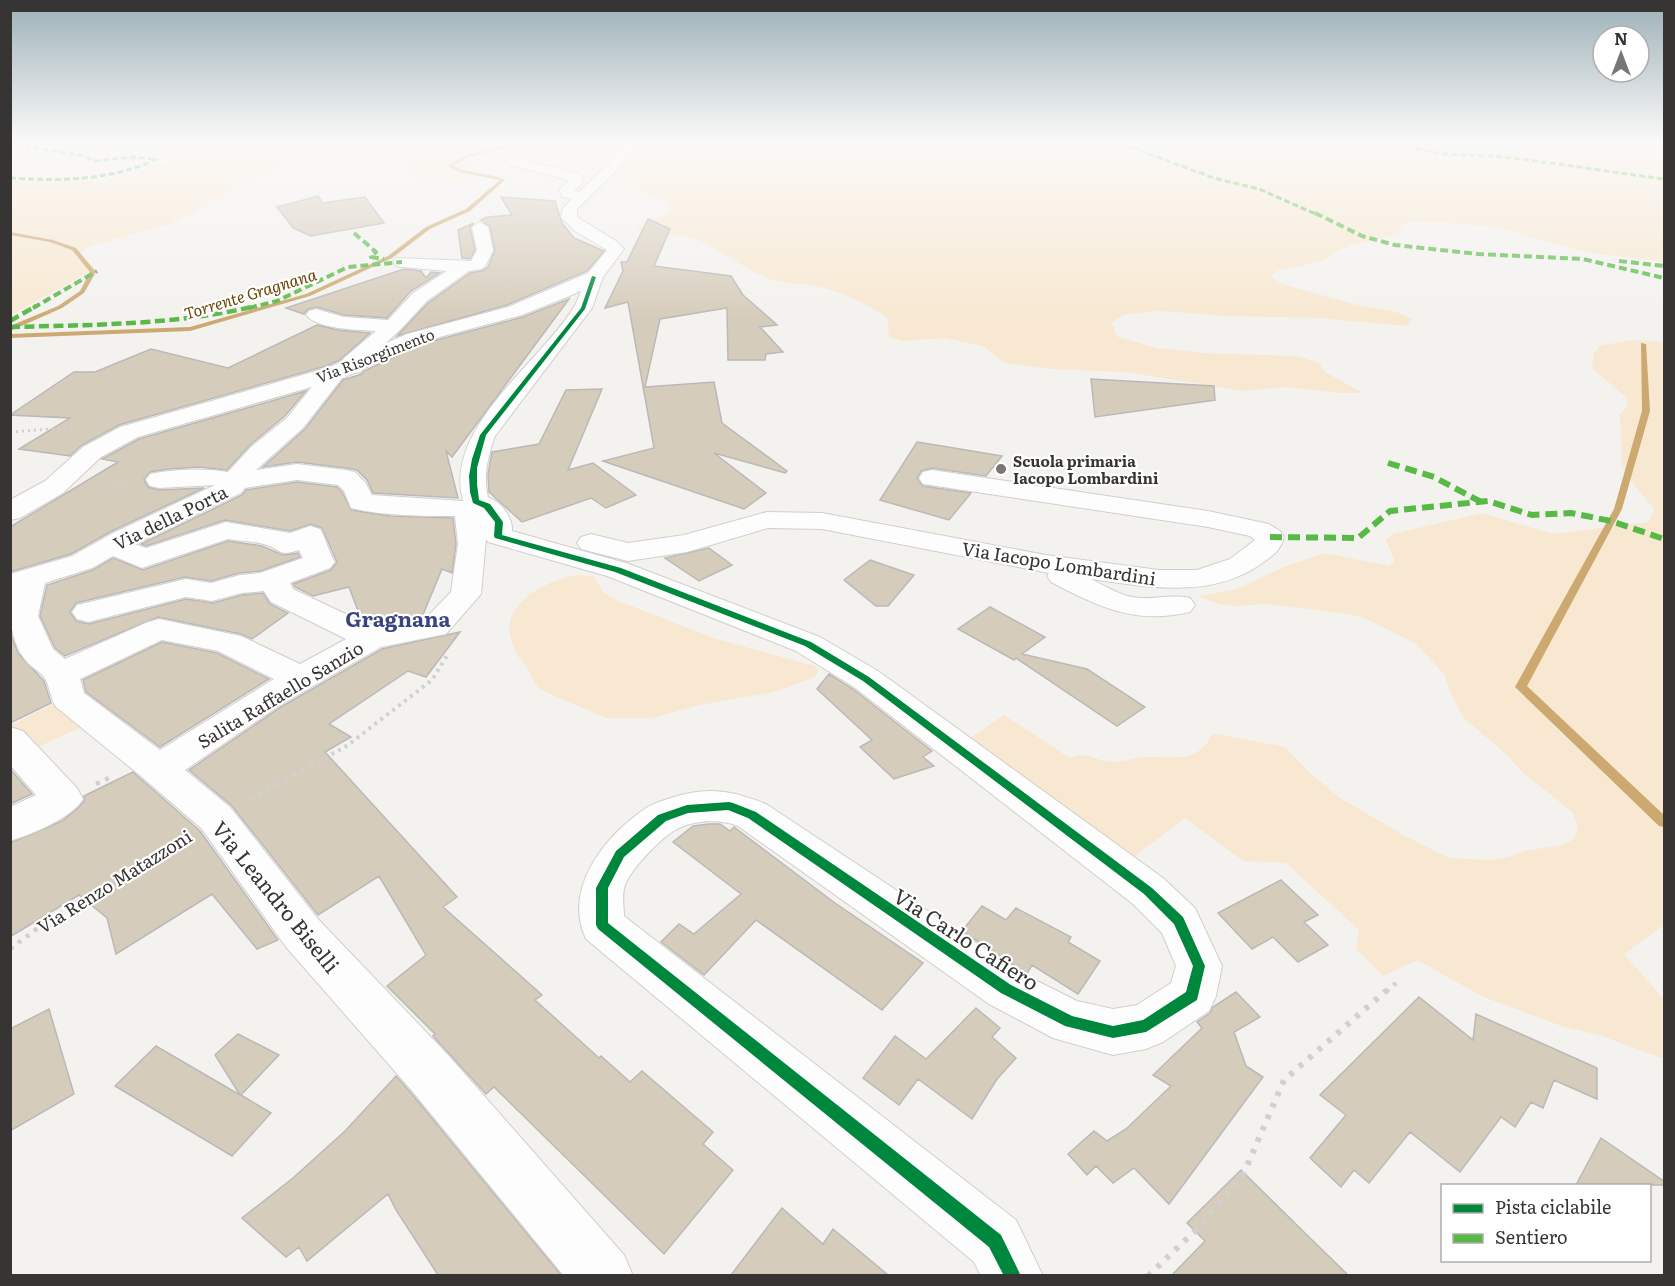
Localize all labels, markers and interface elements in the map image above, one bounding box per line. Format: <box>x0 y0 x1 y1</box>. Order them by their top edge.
north arrow <box>1591 24 1651 84</box>
text: N <box>1614 26 1628 50</box>
water label: Torrente Gragnana <box>181 261 320 325</box>
street label: Via Risorgimento <box>313 322 438 388</box>
place label: Scuola primaria Iacopo Lombardini <box>1013 449 1159 489</box>
marker: Scuola primaria Iacopo Lombardini <box>994 462 1008 476</box>
street label: Via della Porta <box>108 478 232 556</box>
street label: Via Iacopo Lombardini <box>960 534 1158 592</box>
district label: Gragnana <box>345 602 452 633</box>
street label: Salita Raffaello Sanzio <box>192 634 368 754</box>
street label: Via Leandro Biselli <box>206 813 348 979</box>
street label: Via Renzo Matazzoni <box>31 822 197 940</box>
street label: Via Carlo Cafiero <box>888 879 1046 997</box>
legend <box>1441 1184 1651 1262</box>
text: Pista ciclabile <box>1495 1193 1611 1220</box>
text: Sentiero <box>1495 1223 1568 1250</box>

